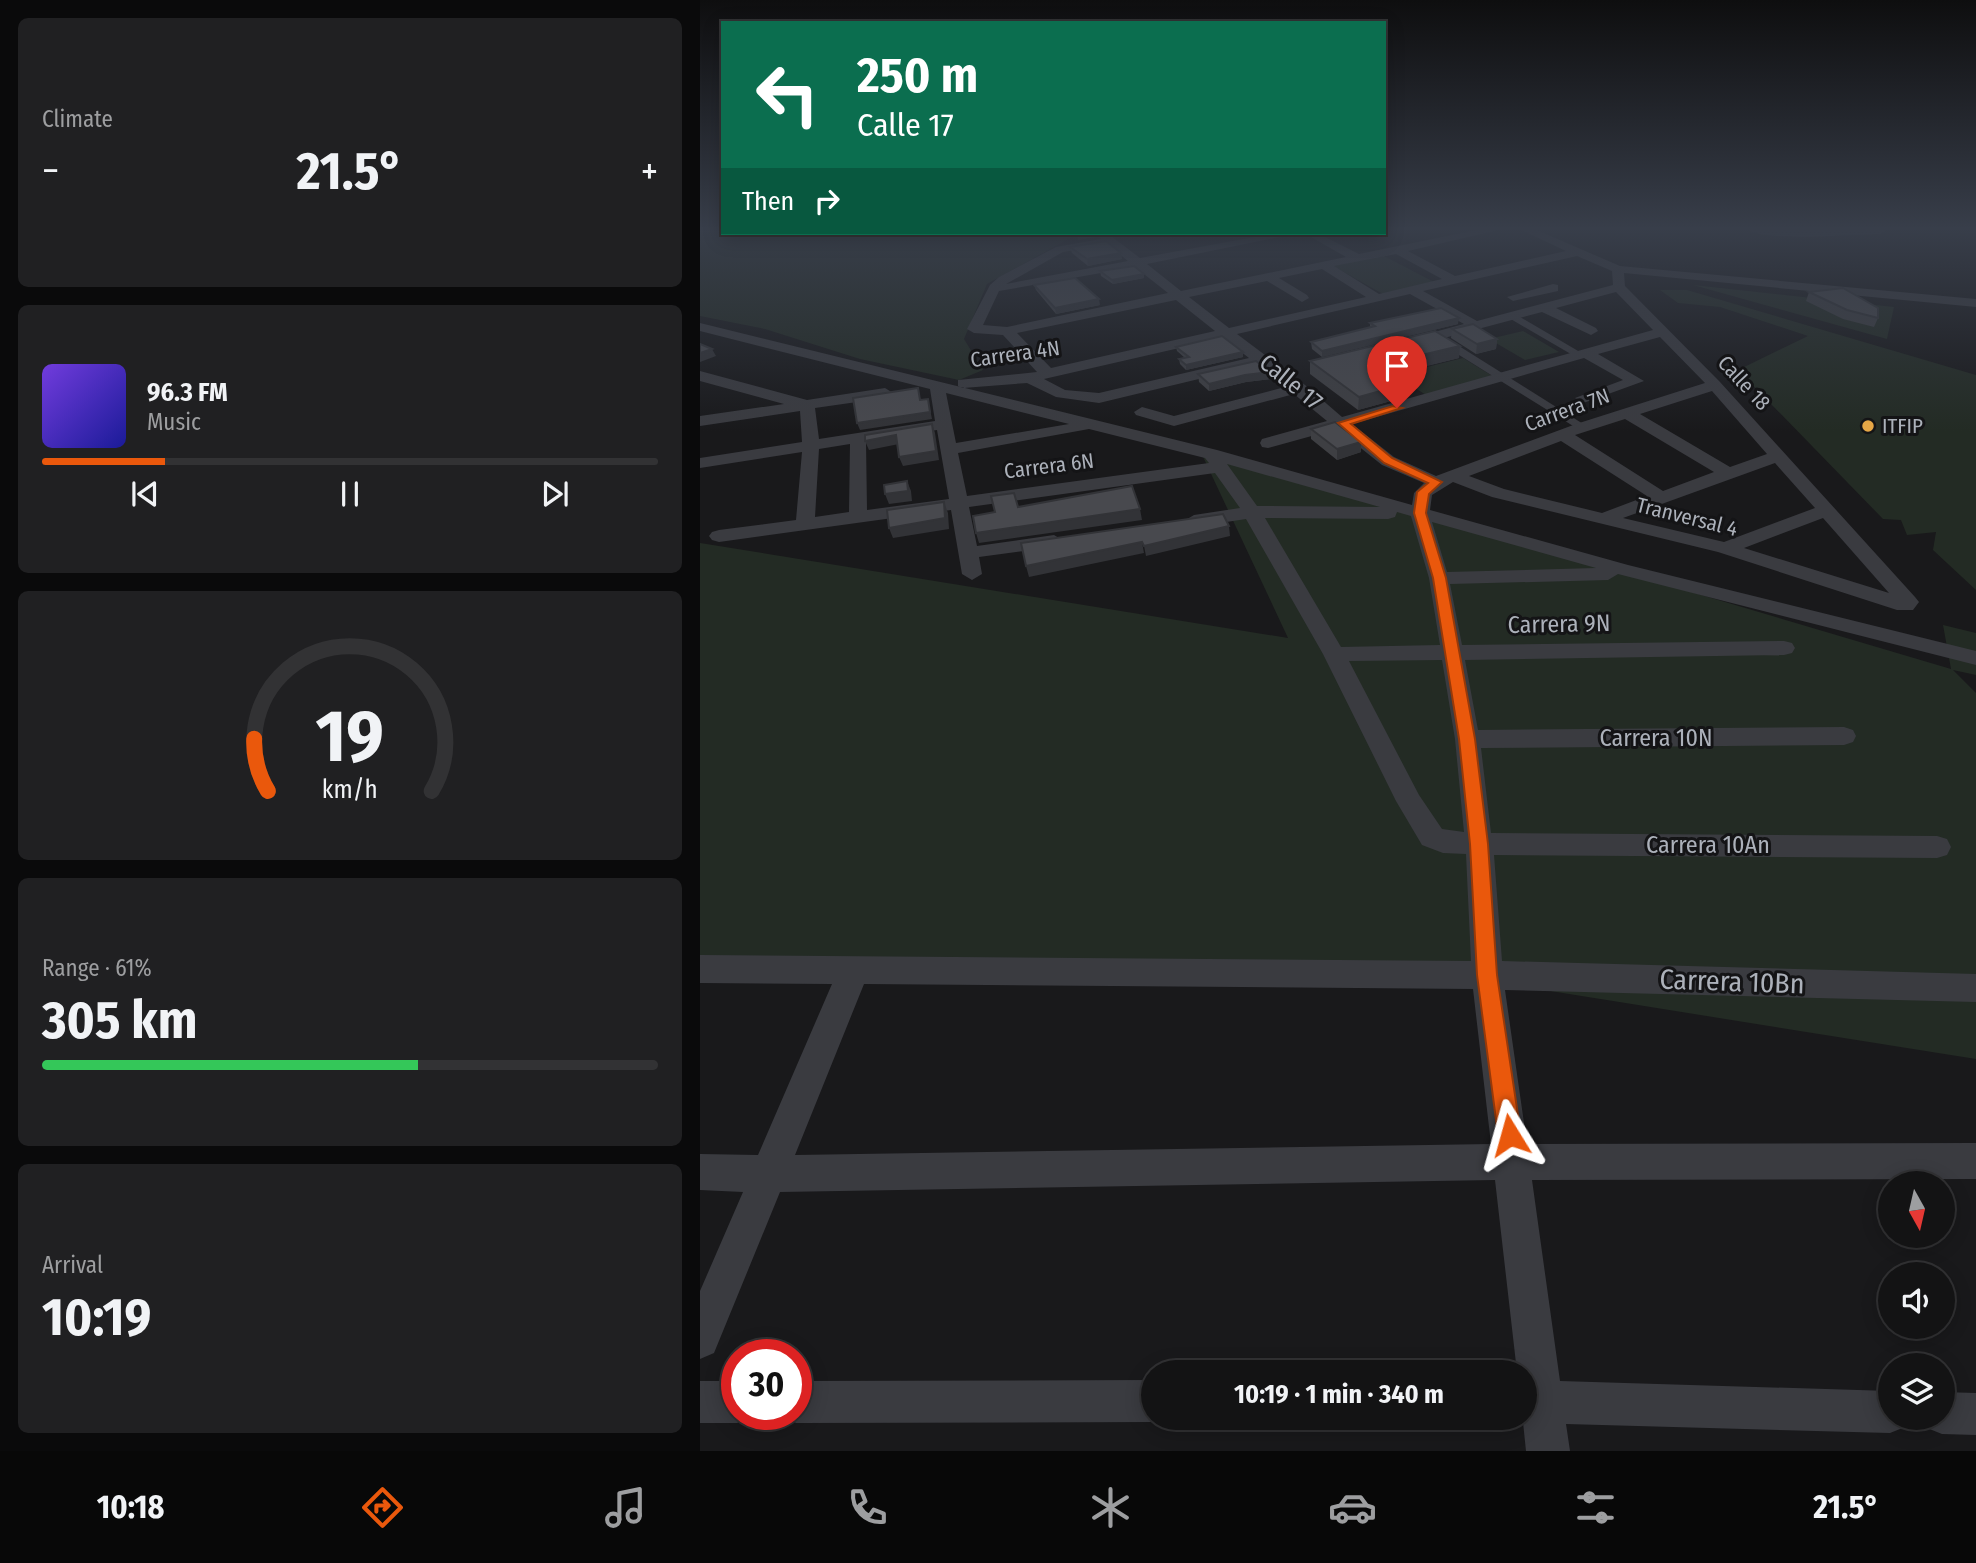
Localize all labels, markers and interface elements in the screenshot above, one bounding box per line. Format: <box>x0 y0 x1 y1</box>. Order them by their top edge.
text: 250 m <box>857 46 978 105</box>
icon: left <box>742 49 833 140</box>
text: Climate <box>42 105 113 133</box>
text: Calle 17 <box>857 106 954 144</box>
text: 21.5° <box>296 140 403 203</box>
text: − <box>42 148 59 194</box>
text: + <box>641 148 658 194</box>
icon: right <box>808 182 846 220</box>
text: Then <box>742 186 794 217</box>
street label: Carrera 4N <box>969 335 1061 373</box>
pin <box>1367 336 1427 408</box>
icon: arrive <box>1378 347 1416 385</box>
street label: Calle 17 <box>1254 348 1328 416</box>
street label: Calle 18 <box>1712 350 1776 416</box>
text: 96.3 FM <box>147 377 228 408</box>
street label: Carrera 7N <box>1521 383 1613 437</box>
text: Music <box>147 408 201 436</box>
place label: ITFIP <box>1882 413 1923 439</box>
marker: ITFIP <box>1860 418 1876 434</box>
street label: Carrera 6N <box>1003 448 1095 484</box>
icon: previous <box>126 475 164 513</box>
icon: pause <box>331 475 369 513</box>
icon: next <box>536 475 574 513</box>
street label: Tranversal 4 <box>1634 492 1740 542</box>
street label: Carrera 9N <box>1507 609 1611 639</box>
text: 19 <box>316 694 384 781</box>
street label: Carrera 10N <box>1599 724 1713 752</box>
text: km/h <box>322 775 378 805</box>
street label: Carrera 10An <box>1646 831 1770 859</box>
text: Range · 61% <box>42 954 152 982</box>
street label: Carrera 10Bn <box>1659 962 1805 1001</box>
text: 305 km <box>42 989 197 1052</box>
position arrow <box>1473 1098 1547 1172</box>
north arrow <box>1878 1171 1955 1248</box>
map controls <box>1878 1171 1955 1430</box>
text: Arrival <box>42 1251 103 1279</box>
button: sound <box>1878 1262 1955 1339</box>
text: 10:19 <box>42 1286 151 1349</box>
speed limit sign: 30 <box>721 1339 812 1430</box>
button: layers <box>1878 1353 1955 1430</box>
text: 10:19 · 1 min · 340 m <box>1234 1379 1444 1410</box>
icon: directions <box>358 1483 407 1532</box>
icon: music <box>601 1483 650 1532</box>
icon: phone <box>843 1483 892 1532</box>
icon: climate <box>1086 1483 1135 1532</box>
icon: car <box>1328 1483 1377 1532</box>
icon: filters <box>1571 1483 1620 1532</box>
text: 10:18 <box>97 1488 164 1526</box>
text: 21.5° <box>1813 1488 1879 1526</box>

